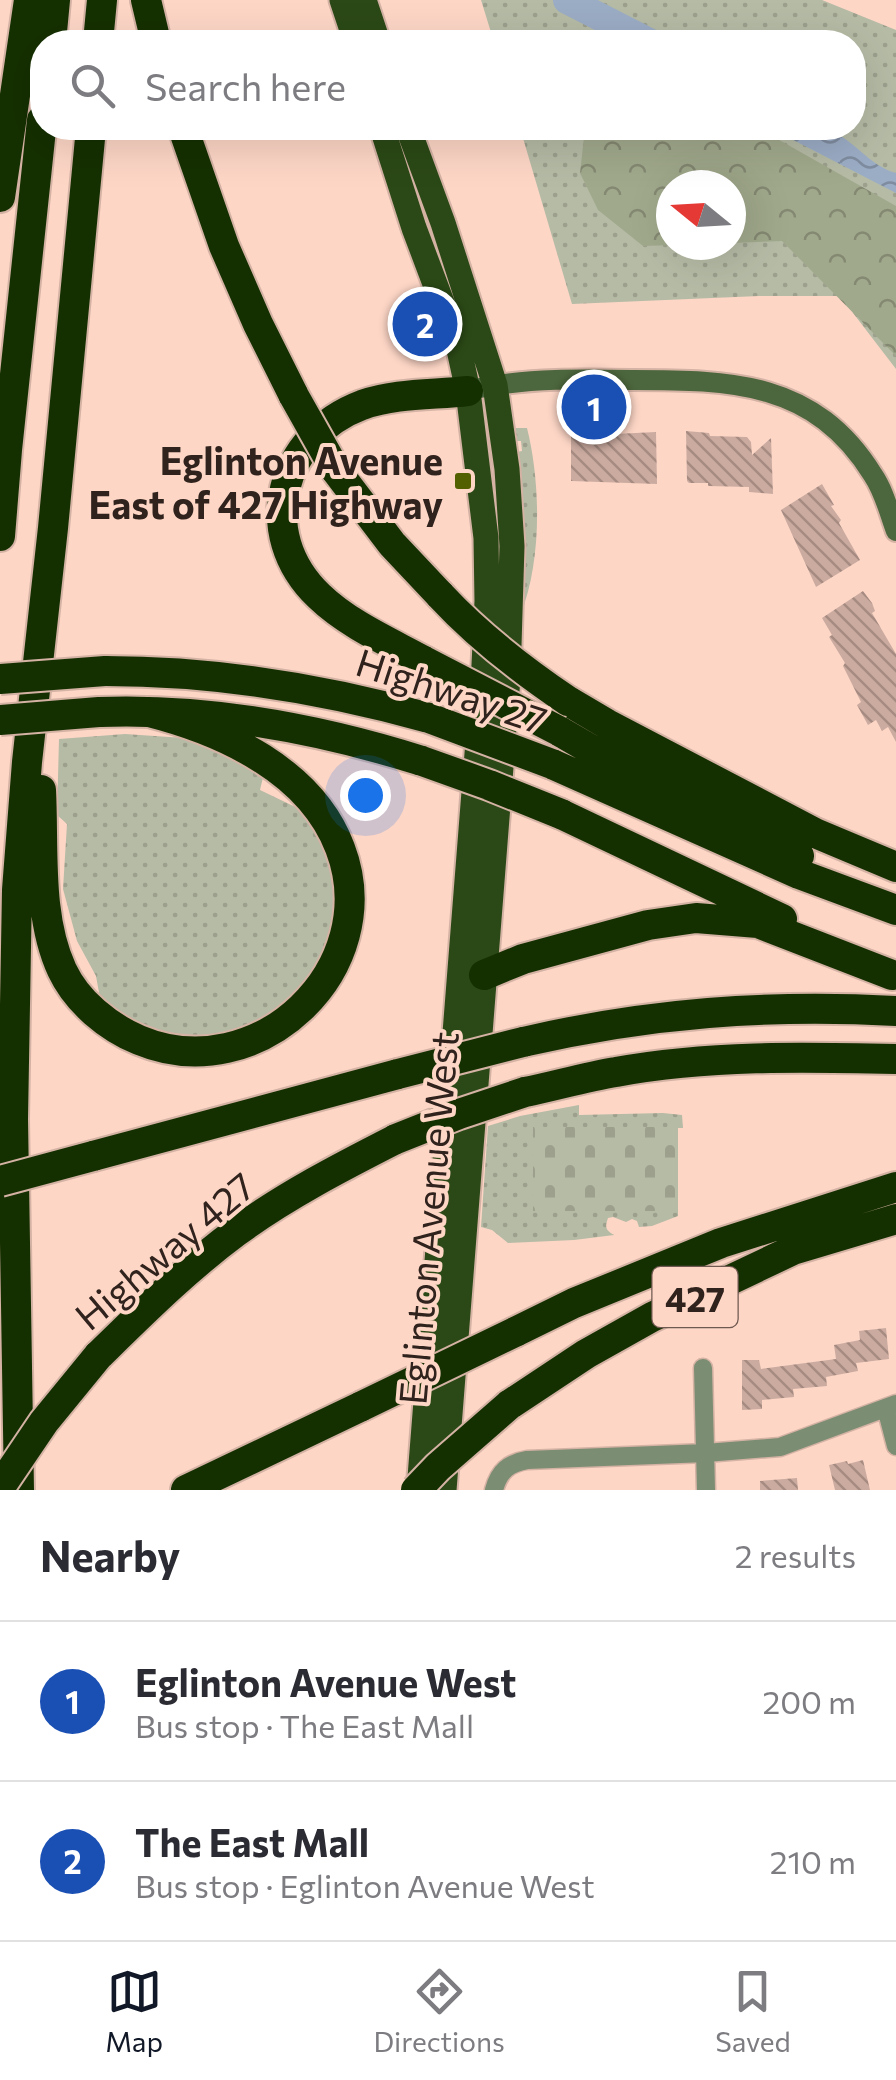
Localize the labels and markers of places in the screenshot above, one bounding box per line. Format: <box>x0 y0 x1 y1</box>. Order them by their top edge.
pin: 2 <box>392 286 458 362</box>
pin: 1 <box>562 370 626 444</box>
place label: Eglinton Avenue East of 427 Highway <box>89 436 443 527</box>
marker: Eglinton Avenue East of 427 Highway <box>452 470 474 492</box>

